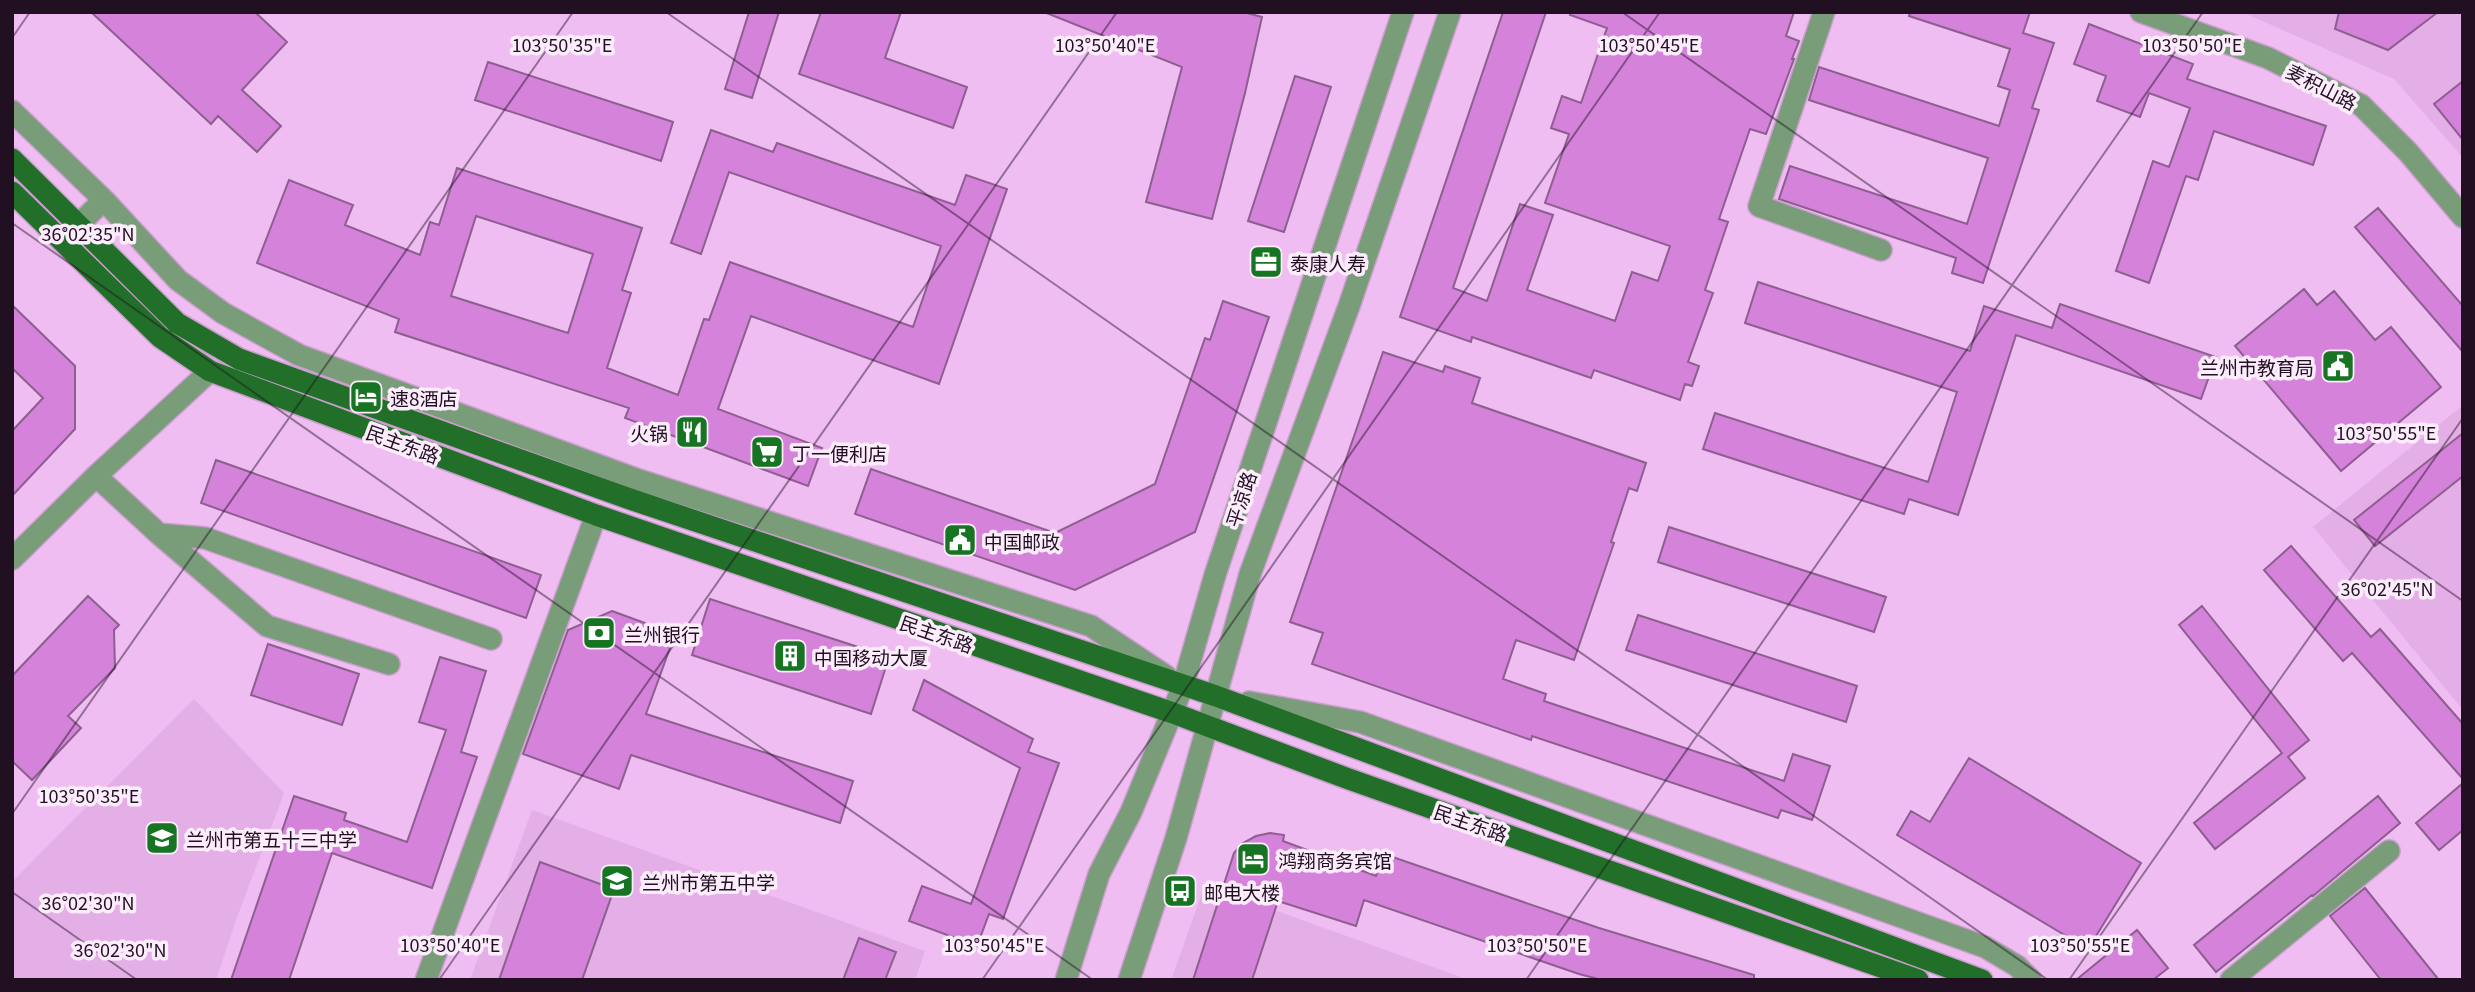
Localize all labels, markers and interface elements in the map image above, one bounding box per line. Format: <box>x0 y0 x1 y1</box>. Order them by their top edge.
text: 103°50'35"E <box>512 31 612 57</box>
text: 103°50'40"E <box>1055 31 1155 57</box>
text: 103°50'45"E <box>1599 31 1699 57</box>
text: 103°50'50"E <box>2142 31 2242 57</box>
street label: 麦积山路 <box>2282 57 2362 115</box>
text: 36°02'35"N <box>41 220 135 246</box>
office icon: 泰康人寿 <box>1247 243 1285 281</box>
place label: 泰康人寿 <box>1290 249 1366 276</box>
public building icon: 兰州市教育局 <box>2319 347 2357 385</box>
place label: 兰州市教育局 <box>2200 353 2314 380</box>
hotel icon: 速8酒店 <box>347 378 385 416</box>
place label: 速8酒店 <box>390 384 458 411</box>
restaurant icon: 火锅 <box>673 413 711 451</box>
street label: 民主东路 <box>363 417 443 469</box>
place label: 火锅 <box>630 419 668 446</box>
text: 103°50'55"E <box>2336 419 2436 445</box>
supermarket icon: 丁一便利店 <box>748 433 786 471</box>
place label: 丁一便利店 <box>792 439 887 466</box>
street label: 平凉路 <box>1218 468 1262 530</box>
public building icon: 中国邮政 <box>941 521 979 559</box>
place label: 中国邮政 <box>984 527 1060 554</box>
text: 36°02'45"N <box>2340 575 2434 601</box>
street label: 民主东路 <box>897 608 977 658</box>
bank icon: 兰州银行 <box>580 614 618 652</box>
place label: 兰州银行 <box>624 620 700 647</box>
building icon: 中国移动大厦 <box>771 637 809 675</box>
place label: 中国移动大厦 <box>814 643 928 670</box>
text: 103°50'35"E <box>39 782 139 808</box>
street label: 民主东路 <box>1431 797 1511 847</box>
school or university icon: 兰州市第五十三中学 <box>143 819 181 857</box>
place label: 兰州市第五十三中学 <box>186 825 357 852</box>
hotel icon: 鸿翔商务宾馆 <box>1234 840 1272 878</box>
place label: 鸿翔商务宾馆 <box>1278 846 1392 873</box>
school or university icon: 兰州市第五中学 <box>598 862 636 900</box>
place label: 兰州市第五中学 <box>642 868 775 895</box>
bus stop icon: 邮电大楼 <box>1161 872 1199 910</box>
place label: 邮电大楼 <box>1204 878 1280 905</box>
text: 36°02'30"N <box>41 889 135 915</box>
text: 103°50'40"E <box>400 931 500 957</box>
text: 103°50'45"E <box>944 931 1044 957</box>
text: 103°50'50"E <box>1487 931 1587 957</box>
text: 103°50'55"E <box>2030 931 2130 957</box>
text: 36°02'30"N <box>73 936 167 962</box>

